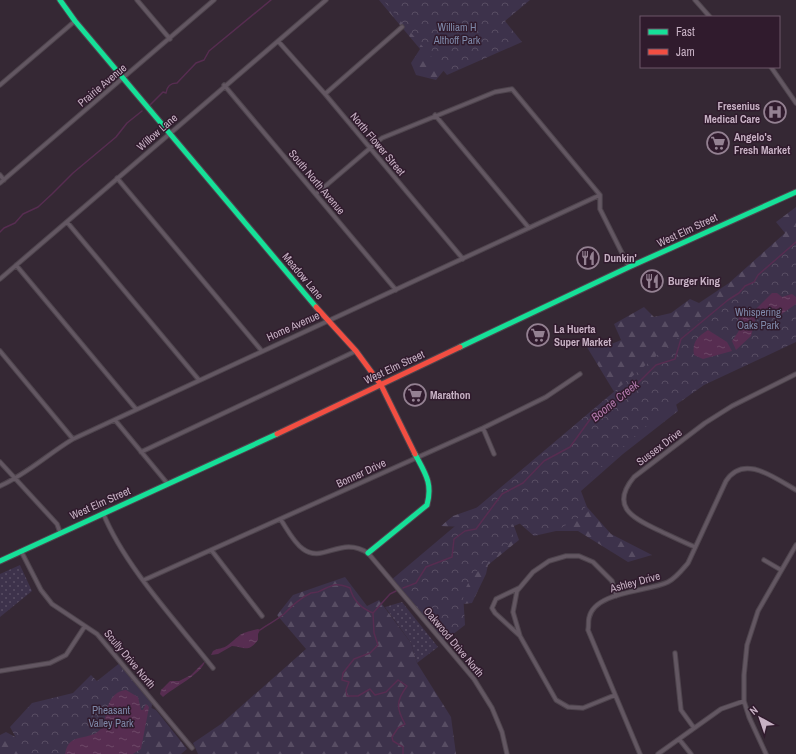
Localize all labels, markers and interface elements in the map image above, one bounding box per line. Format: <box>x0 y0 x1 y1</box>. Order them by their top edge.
legend <box>640 16 780 68</box>
park label: William H Althoff Park <box>433 20 481 47</box>
text: Fast <box>676 24 695 40</box>
text: Jam <box>676 44 695 60</box>
street label: Prairie Avenue <box>75 61 129 109</box>
place label: Fresenius Medical Care <box>704 99 760 126</box>
hospital icon: Fresenius Medical Care <box>762 99 788 125</box>
street label: North Flower Street <box>348 110 409 179</box>
street label: Willow Lane <box>134 111 180 153</box>
supermarket icon: Angelo's Fresh Market <box>705 130 731 156</box>
place label: Angelo's Fresh Market <box>734 130 790 157</box>
street label: South North Avenue <box>286 147 348 217</box>
street label: West Elm Street <box>655 210 720 250</box>
restaurant icon: Dunkin' <box>575 245 601 271</box>
street label: Meadow Lane <box>279 250 327 302</box>
place label: Dunkin' <box>604 251 637 265</box>
restaurant icon: Burger King <box>639 268 665 294</box>
place label: Burger King <box>668 274 721 288</box>
park label: Whispering Oaks Park <box>735 305 781 332</box>
street label: Home Avenue <box>264 308 322 344</box>
supermarket icon: La Huerta Super Market <box>525 322 551 348</box>
place label: La Huerta Super Market <box>554 322 611 349</box>
street label: West Elm Street <box>362 347 427 387</box>
water label: Boone Creek <box>588 376 643 425</box>
supermarket icon: Marathon <box>402 382 428 408</box>
place label: Marathon <box>430 388 471 402</box>
street label: Sussex Drive <box>633 425 685 469</box>
street label: Bonner Drive <box>334 455 388 491</box>
street label: West Elm Street <box>67 483 133 523</box>
street label: Ashley Drive <box>608 569 662 596</box>
street label: Oakwood Drive North <box>421 604 487 680</box>
street label: Scully Drive North <box>101 627 159 691</box>
north arrow <box>740 698 780 738</box>
park label: Pheasant Valley Park <box>89 703 134 730</box>
text: N <box>747 703 761 718</box>

